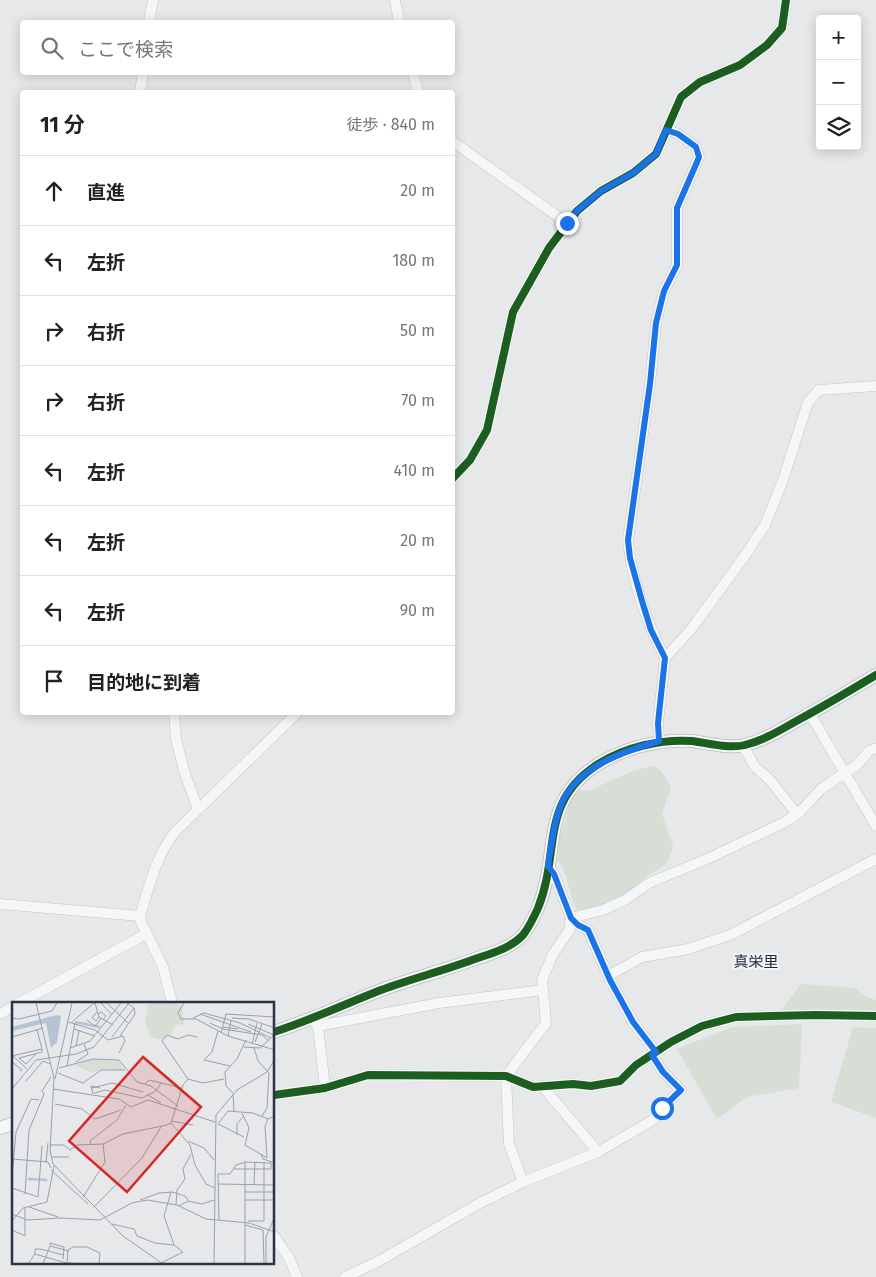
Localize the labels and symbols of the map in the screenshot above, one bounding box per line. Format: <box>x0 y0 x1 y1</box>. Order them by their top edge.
route end <box>556 212 579 235</box>
district label: 真栄里 <box>733 953 779 971</box>
inset map <box>12 1002 275 1264</box>
route start <box>651 1097 674 1120</box>

